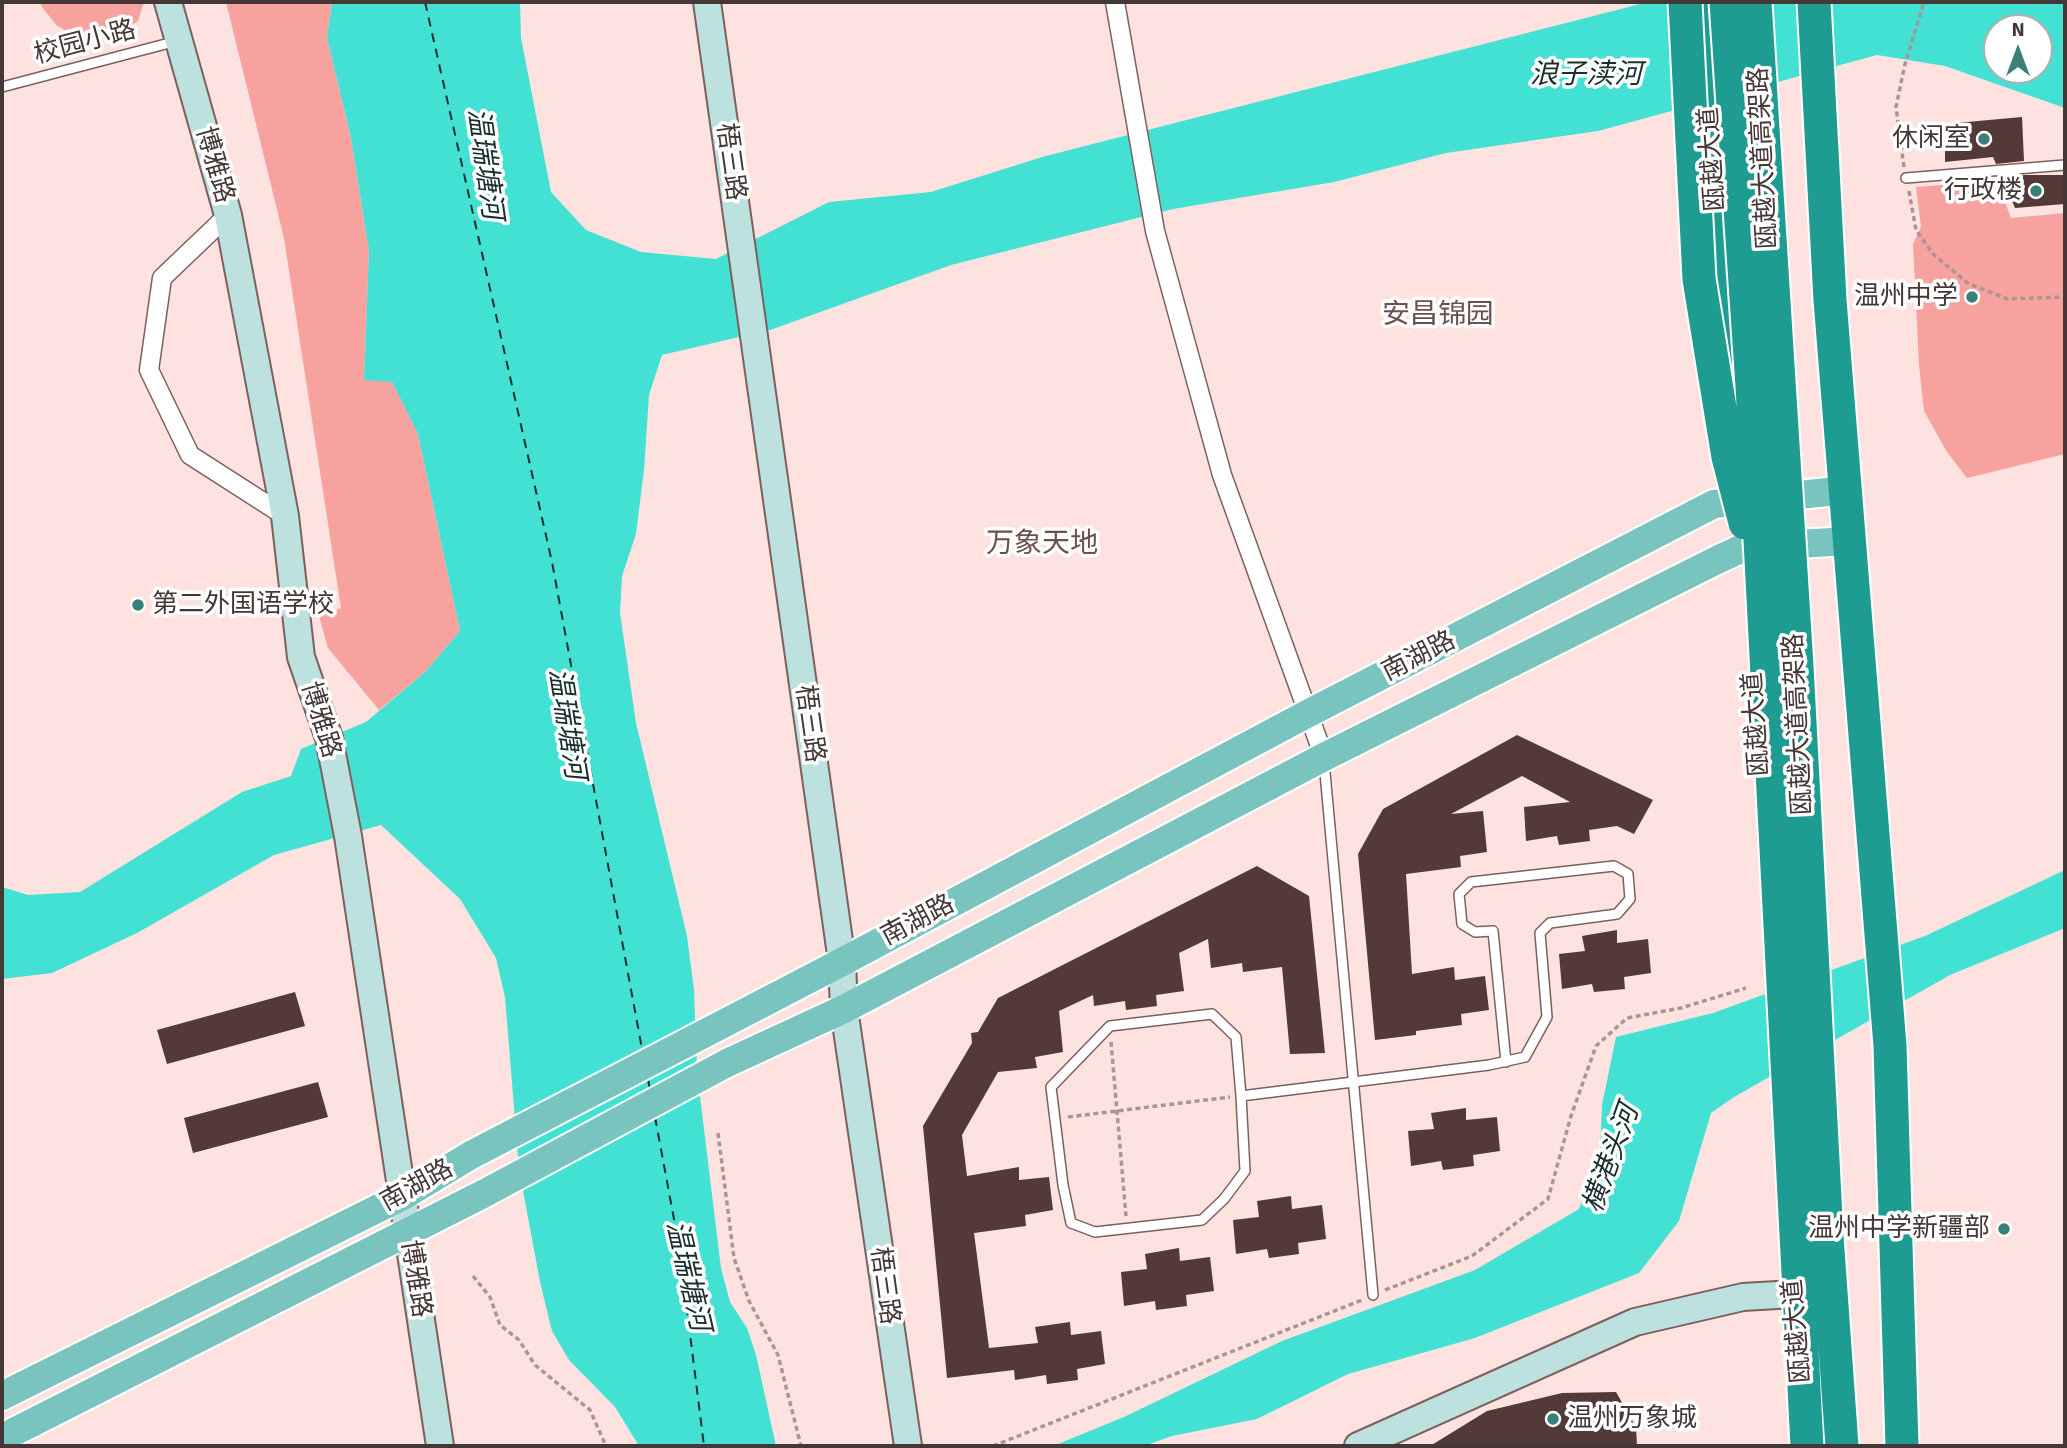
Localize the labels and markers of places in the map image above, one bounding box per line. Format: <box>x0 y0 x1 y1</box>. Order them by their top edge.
place label: 休闲室 <box>1892 123 1970 155</box>
marker: 休闲室 <box>1976 131 1992 147</box>
place label: 行政楼 <box>1944 175 2022 207</box>
marker: 行政楼 <box>2028 183 2044 199</box>
place label: 温州中学 <box>1854 281 1958 313</box>
marker: 温州中学 <box>1964 289 1980 305</box>
place label: 第二外国语学校 <box>152 589 334 621</box>
marker: 第二外国语学校 <box>130 597 146 613</box>
place label: 温州中学新疆部 <box>1808 1213 1990 1245</box>
marker: 温州中学新疆部 <box>1996 1221 2012 1237</box>
place label: 温州万象城 <box>1567 1403 1697 1435</box>
marker: 温州万象城 <box>1545 1411 1561 1427</box>

